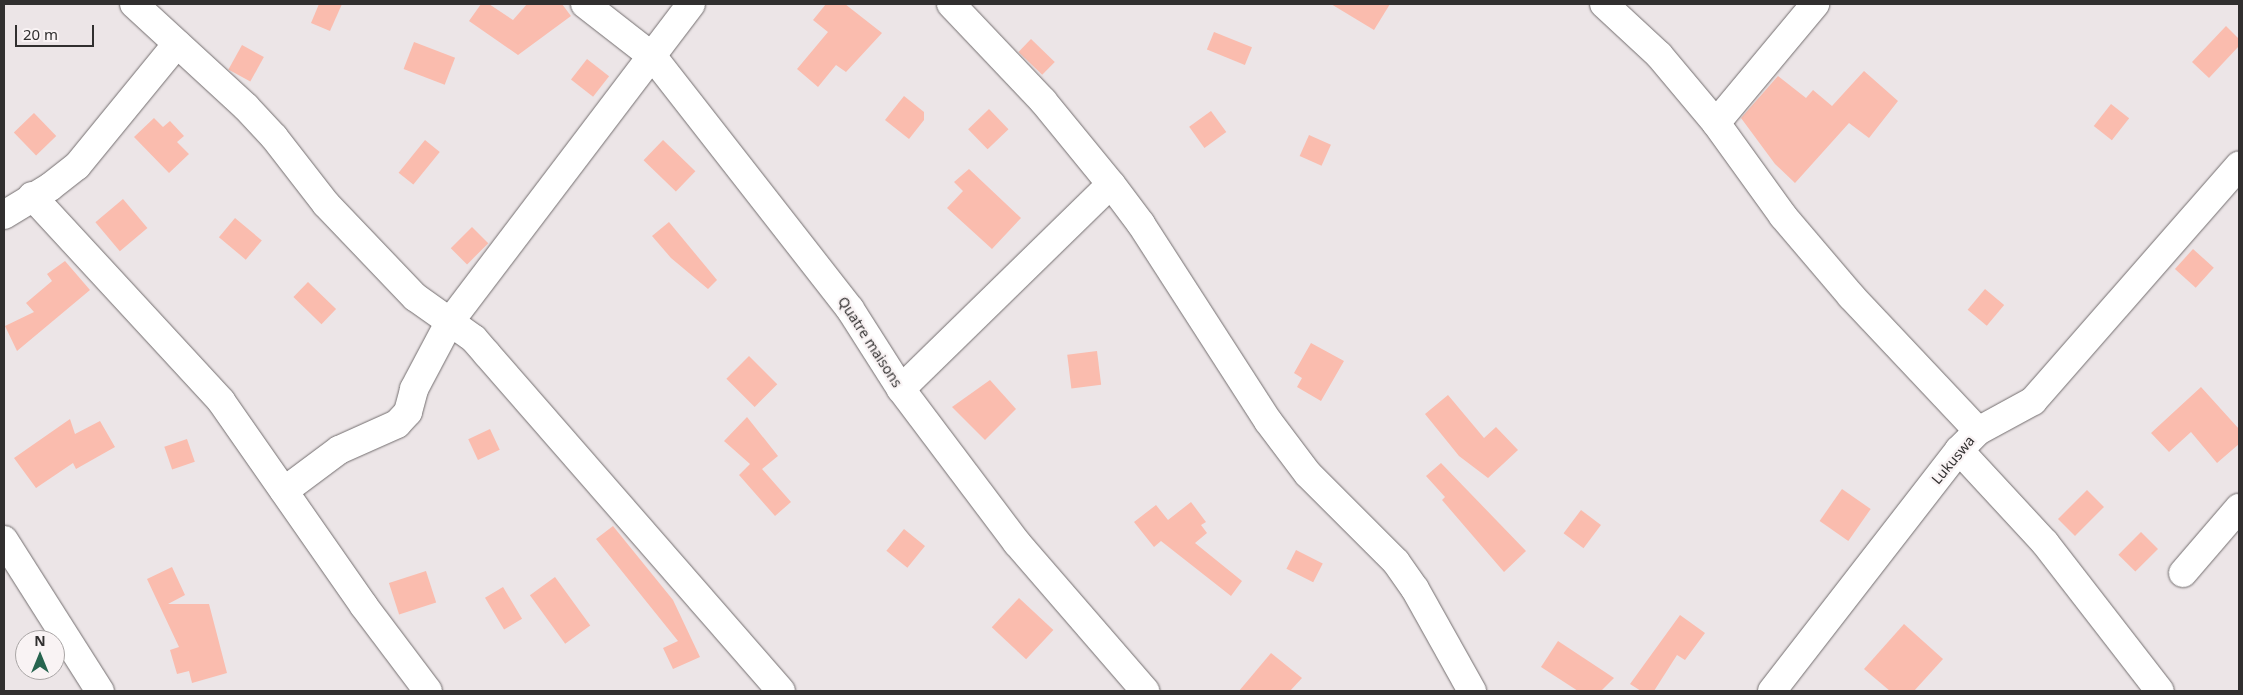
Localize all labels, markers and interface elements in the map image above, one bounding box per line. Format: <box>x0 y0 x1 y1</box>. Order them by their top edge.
scale bar <box>18 15 96 47</box>
text: 20 m <box>23 24 58 44</box>
street label: Quatre maisons <box>834 294 906 390</box>
street label: Lukuswa <box>1928 433 1978 487</box>
north arrow <box>15 630 65 680</box>
text: N <box>34 631 46 650</box>

